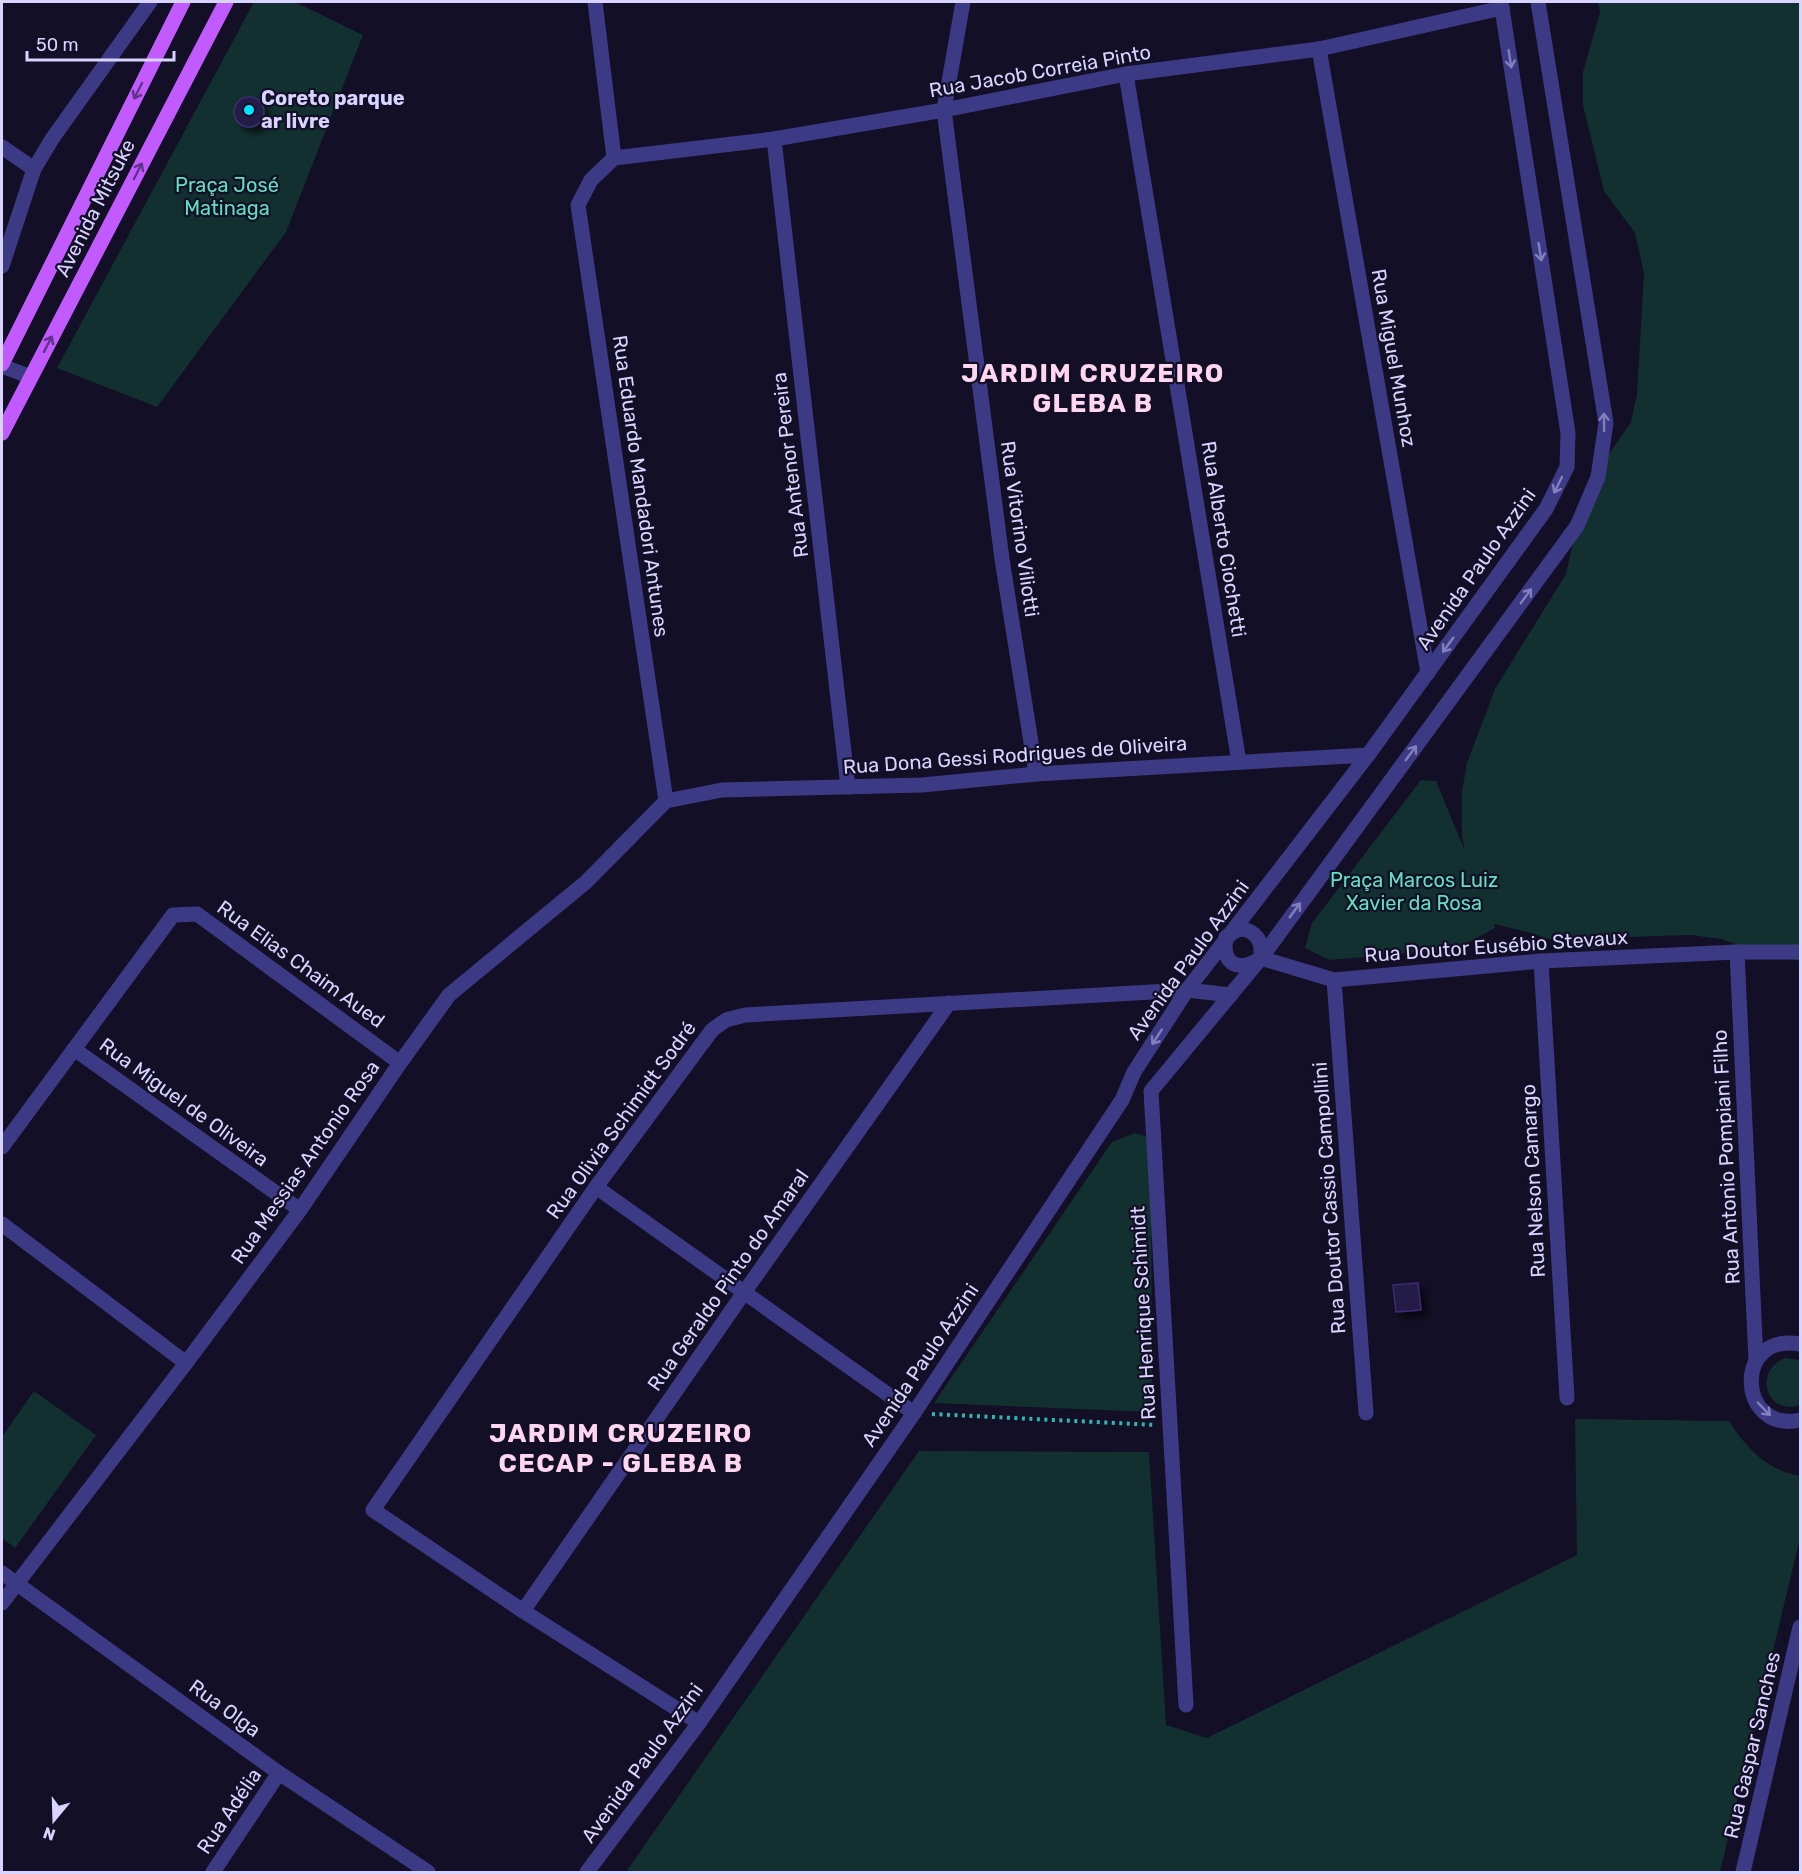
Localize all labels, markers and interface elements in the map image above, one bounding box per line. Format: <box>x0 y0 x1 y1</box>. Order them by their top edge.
scale bar <box>27 24 174 62</box>
text: 50 m <box>36 34 79 56</box>
street label: Rua Jacob Correia Pinto <box>927 40 1153 102</box>
one-way arrow <box>1505 49 1516 69</box>
one-way arrow <box>132 82 143 100</box>
place label: Coreto parque ar livre <box>261 86 405 133</box>
marker: Coreto parque ar livre <box>242 103 256 117</box>
street label: Avenida Mitsuke <box>50 135 140 281</box>
one-way arrow <box>132 163 144 180</box>
park label: Praça José Matinaga <box>175 173 279 220</box>
one-way arrow <box>1534 242 1545 261</box>
street label: Rua Miguel Munhoz <box>1367 267 1421 449</box>
street label: Rua Eduardo Mandadori Antunes <box>608 333 674 639</box>
one-way arrow <box>42 336 54 353</box>
district label: JARDIM CRUZEIRO GLEBA B <box>961 358 1225 419</box>
street label: Rua Antenor Pereira <box>767 371 813 559</box>
one-way arrow <box>1598 413 1610 433</box>
street label: Rua Vitorino Viliotti <box>996 439 1044 619</box>
street label: Rua Alberto Ciochetti <box>1197 439 1251 639</box>
one-way arrow <box>1552 475 1563 493</box>
street label: Avenida Paulo Azzini <box>1411 484 1541 654</box>
one-way arrow <box>1520 588 1532 604</box>
one-way arrow <box>1442 637 1454 653</box>
street label: Rua Dona Gessi Rodrigues de Oliveira <box>842 731 1188 779</box>
one-way arrow <box>1404 746 1417 762</box>
park label: Praça Marcos Luiz Xavier da Rosa <box>1330 868 1498 915</box>
street label: Avenida Paulo Azzini <box>1122 875 1254 1045</box>
street label: Rua Elias Chaim Aued <box>213 895 389 1033</box>
one-way arrow <box>1289 903 1302 919</box>
street label: Rua Doutor Eusébio Stevaux <box>1364 925 1629 967</box>
street label: Rua Olivia Schimidt Sodré <box>541 1017 701 1223</box>
one-way arrow <box>1150 1028 1162 1045</box>
street label: Rua Antonio Pompiani Filho <box>1707 1029 1745 1285</box>
street label: Rua Miguel de Oliveira <box>95 1033 273 1171</box>
street label: Rua Messias Antonio Rosa <box>226 1056 384 1268</box>
street label: Rua Doutor Cassio Campollini <box>1308 1061 1350 1335</box>
street label: Rua Nelson Camargo <box>1516 1084 1550 1278</box>
street label: Rua Geraldo Pinto do Amaral <box>642 1165 814 1395</box>
street label: Rua Henrique Schimidt <box>1125 1205 1161 1420</box>
street label: Avenida Paulo Azzini <box>857 1279 983 1451</box>
one-way arrow <box>1757 1402 1771 1417</box>
district label: JARDIM CRUZEIRO CECAP - GLEBA B <box>489 1418 753 1479</box>
street label: Rua Gaspar Sanches <box>1719 1649 1785 1841</box>
street label: Rua Olga <box>185 1674 265 1742</box>
street label: Avenida Paulo Azzini <box>576 1678 708 1848</box>
street label: Rua Adélia <box>192 1764 266 1858</box>
north arrow <box>24 1790 84 1850</box>
text: N <box>41 1823 58 1845</box>

